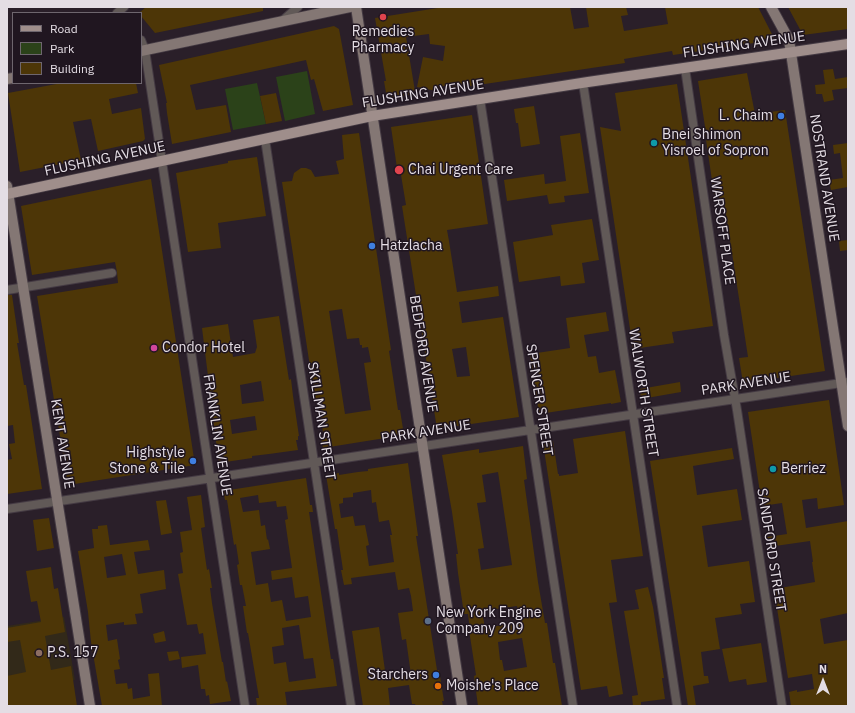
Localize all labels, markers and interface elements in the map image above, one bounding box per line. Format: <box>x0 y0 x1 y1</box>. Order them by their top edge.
legend <box>12 12 142 84</box>
marker: Remedies Pharmacy <box>378 12 388 22</box>
text: Road <box>50 21 78 36</box>
place label: Remedies Pharmacy <box>352 24 414 56</box>
street label: FLUSHING AVENUE <box>682 28 806 62</box>
text: Park <box>50 41 74 56</box>
text: Building <box>50 61 94 76</box>
street label: FLUSHING AVENUE <box>361 76 485 112</box>
place label: L. Chaim <box>719 108 773 124</box>
marker: L. Chaim <box>776 111 786 121</box>
street label: NOSTRAND AVENUE <box>806 113 842 243</box>
place label: Bnei Shimon Yisroel of Sopron <box>662 127 769 160</box>
street label: FLUSHING AVENUE <box>43 138 167 180</box>
marker: Bnei Shimon Yisroel of Sopron <box>649 138 659 148</box>
place label: Chai Urgent Care <box>408 162 513 178</box>
marker: Chai Urgent Care <box>393 164 405 176</box>
street label: WARSOFF PLACE <box>706 176 738 286</box>
place label: Hatzlacha <box>380 238 443 254</box>
marker: Hatzlacha <box>367 241 377 251</box>
street label: BEDFORD AVENUE <box>405 294 441 414</box>
street label: WALWORTH STREET <box>625 328 661 458</box>
place label: Condor Hotel <box>162 340 245 356</box>
marker: Condor Hotel <box>149 343 159 353</box>
street label: SPENCER STREET <box>522 343 556 457</box>
street label: SKILLMAN STREET <box>303 361 339 481</box>
street label: PARK AVENUE <box>700 369 792 399</box>
street label: FRANKLIN AVENUE <box>199 373 235 497</box>
street label: KENT AVENUE <box>47 398 77 490</box>
street label: PARK AVENUE <box>380 417 472 447</box>
place label: Highstyle Stone & Tile <box>109 445 185 478</box>
marker: Highstyle Stone & Tile <box>188 456 198 466</box>
place label: Berriez <box>781 461 826 477</box>
marker: Berriez <box>768 464 778 474</box>
street label: SANDFORD STREET <box>753 487 789 613</box>
place label: New York Engine Company 209 <box>436 605 541 638</box>
marker: New York Engine Company 209 <box>423 616 433 626</box>
place label: P.S. 157 <box>47 645 98 661</box>
marker: P.S. 157 <box>34 648 44 658</box>
north arrow <box>803 661 843 701</box>
text: N <box>819 662 827 676</box>
place label: Starchers <box>368 667 428 683</box>
marker: Starchers <box>431 670 441 680</box>
place label: Moishe's Place <box>446 678 539 694</box>
marker: Moishe's Place <box>433 681 443 691</box>

